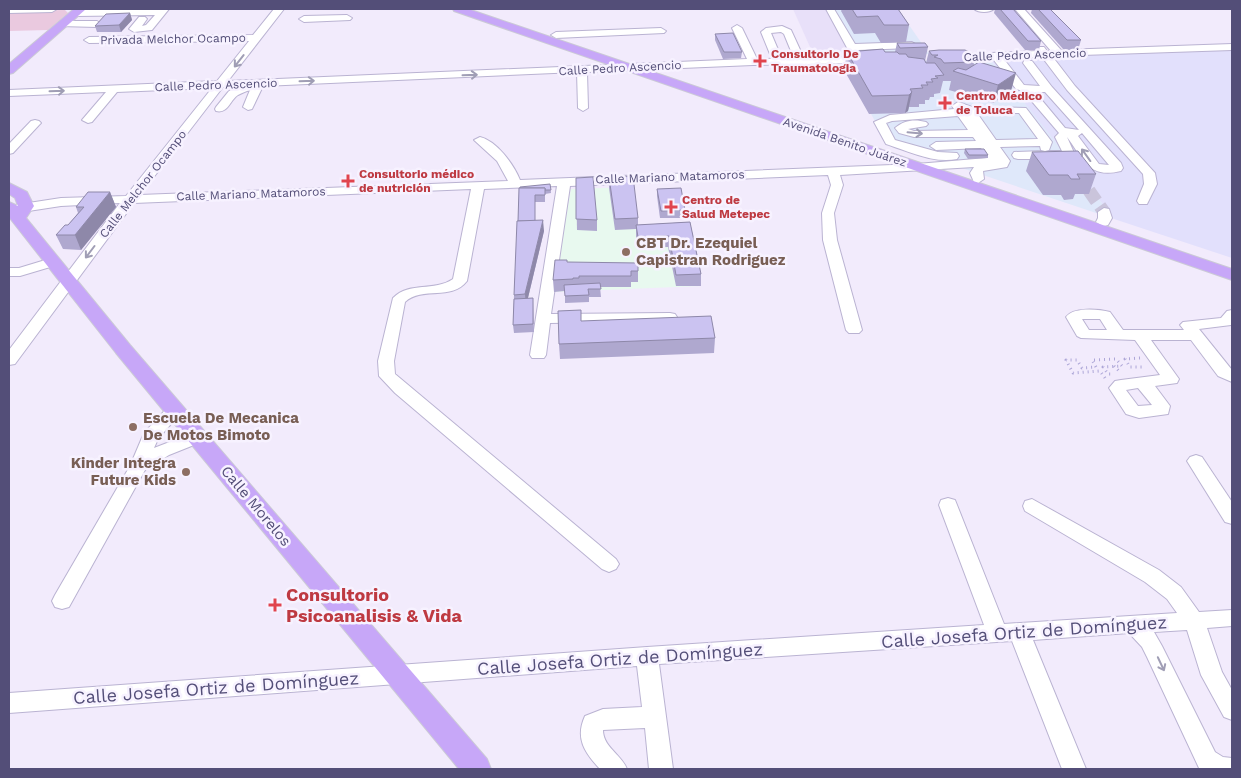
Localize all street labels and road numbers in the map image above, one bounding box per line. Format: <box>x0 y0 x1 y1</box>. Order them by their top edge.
street label: Privada Melchor Ocampo <box>100 31 246 47</box>
street label: Calle Pedro Ascencio <box>963 46 1087 64</box>
street label: Calle Pedro Ascencio <box>558 58 682 78</box>
street label: Calle Pedro Ascencio <box>154 76 278 94</box>
street label: Avenida Benito Juárez <box>781 114 909 170</box>
street label: Calle Melchor Ocampo <box>97 127 189 241</box>
street label: Calle Mariano Matamoros <box>595 167 745 187</box>
street label: Calle Mariano Matamoros <box>176 184 326 204</box>
street label: Calle Morelos <box>217 462 295 550</box>
street label: Calle Josefa Ortiz de Domínguez <box>880 611 1168 652</box>
street label: Calle Josefa Ortiz de Domínguez <box>476 638 764 679</box>
street label: Calle Josefa Ortiz de Domínguez <box>72 667 360 708</box>

